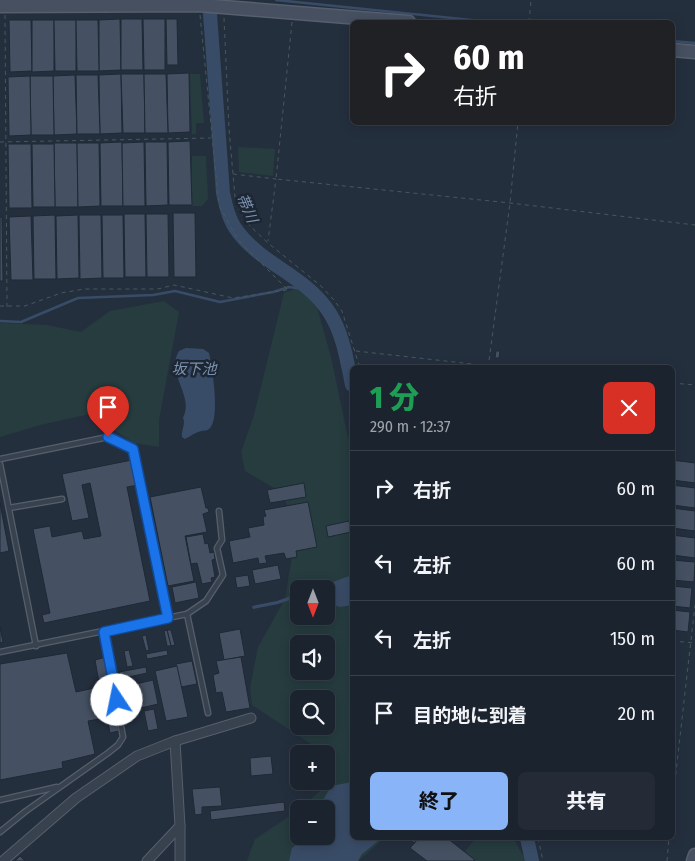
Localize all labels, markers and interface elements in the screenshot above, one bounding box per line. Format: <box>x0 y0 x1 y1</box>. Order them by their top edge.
text: 60 m <box>453 36 524 78</box>
icon: right <box>370 40 435 105</box>
text: 右折 <box>453 83 497 110</box>
water label: 帯川 <box>233 191 262 227</box>
water label: 坂下池 <box>171 360 218 378</box>
text: 1 分 <box>370 380 419 416</box>
button: close <box>603 382 655 434</box>
pin <box>87 386 129 437</box>
icon: arrive <box>94 393 122 421</box>
text: 290 m · 12:37 <box>370 417 450 436</box>
icon: right <box>370 474 398 502</box>
text: 60 m <box>617 477 655 500</box>
text: 右折 <box>413 479 451 502</box>
icon: left <box>370 549 398 577</box>
text: 60 m <box>617 552 655 575</box>
text: 左折 <box>413 554 451 577</box>
north arrow <box>290 580 335 625</box>
map controls <box>290 580 335 845</box>
icon: left <box>370 624 398 652</box>
text: 150 m <box>610 627 655 650</box>
text: 左折 <box>413 629 451 652</box>
button: sound <box>290 635 335 680</box>
position arrow <box>90 673 142 725</box>
button: search <box>290 690 335 735</box>
icon: arrive <box>370 699 398 727</box>
text: 20 m <box>618 702 655 725</box>
text: 目的地に到着 <box>413 704 527 727</box>
button: + <box>290 745 335 790</box>
button: 終了 <box>370 772 508 830</box>
button: 共有 <box>518 772 655 830</box>
button: − <box>290 800 335 845</box>

